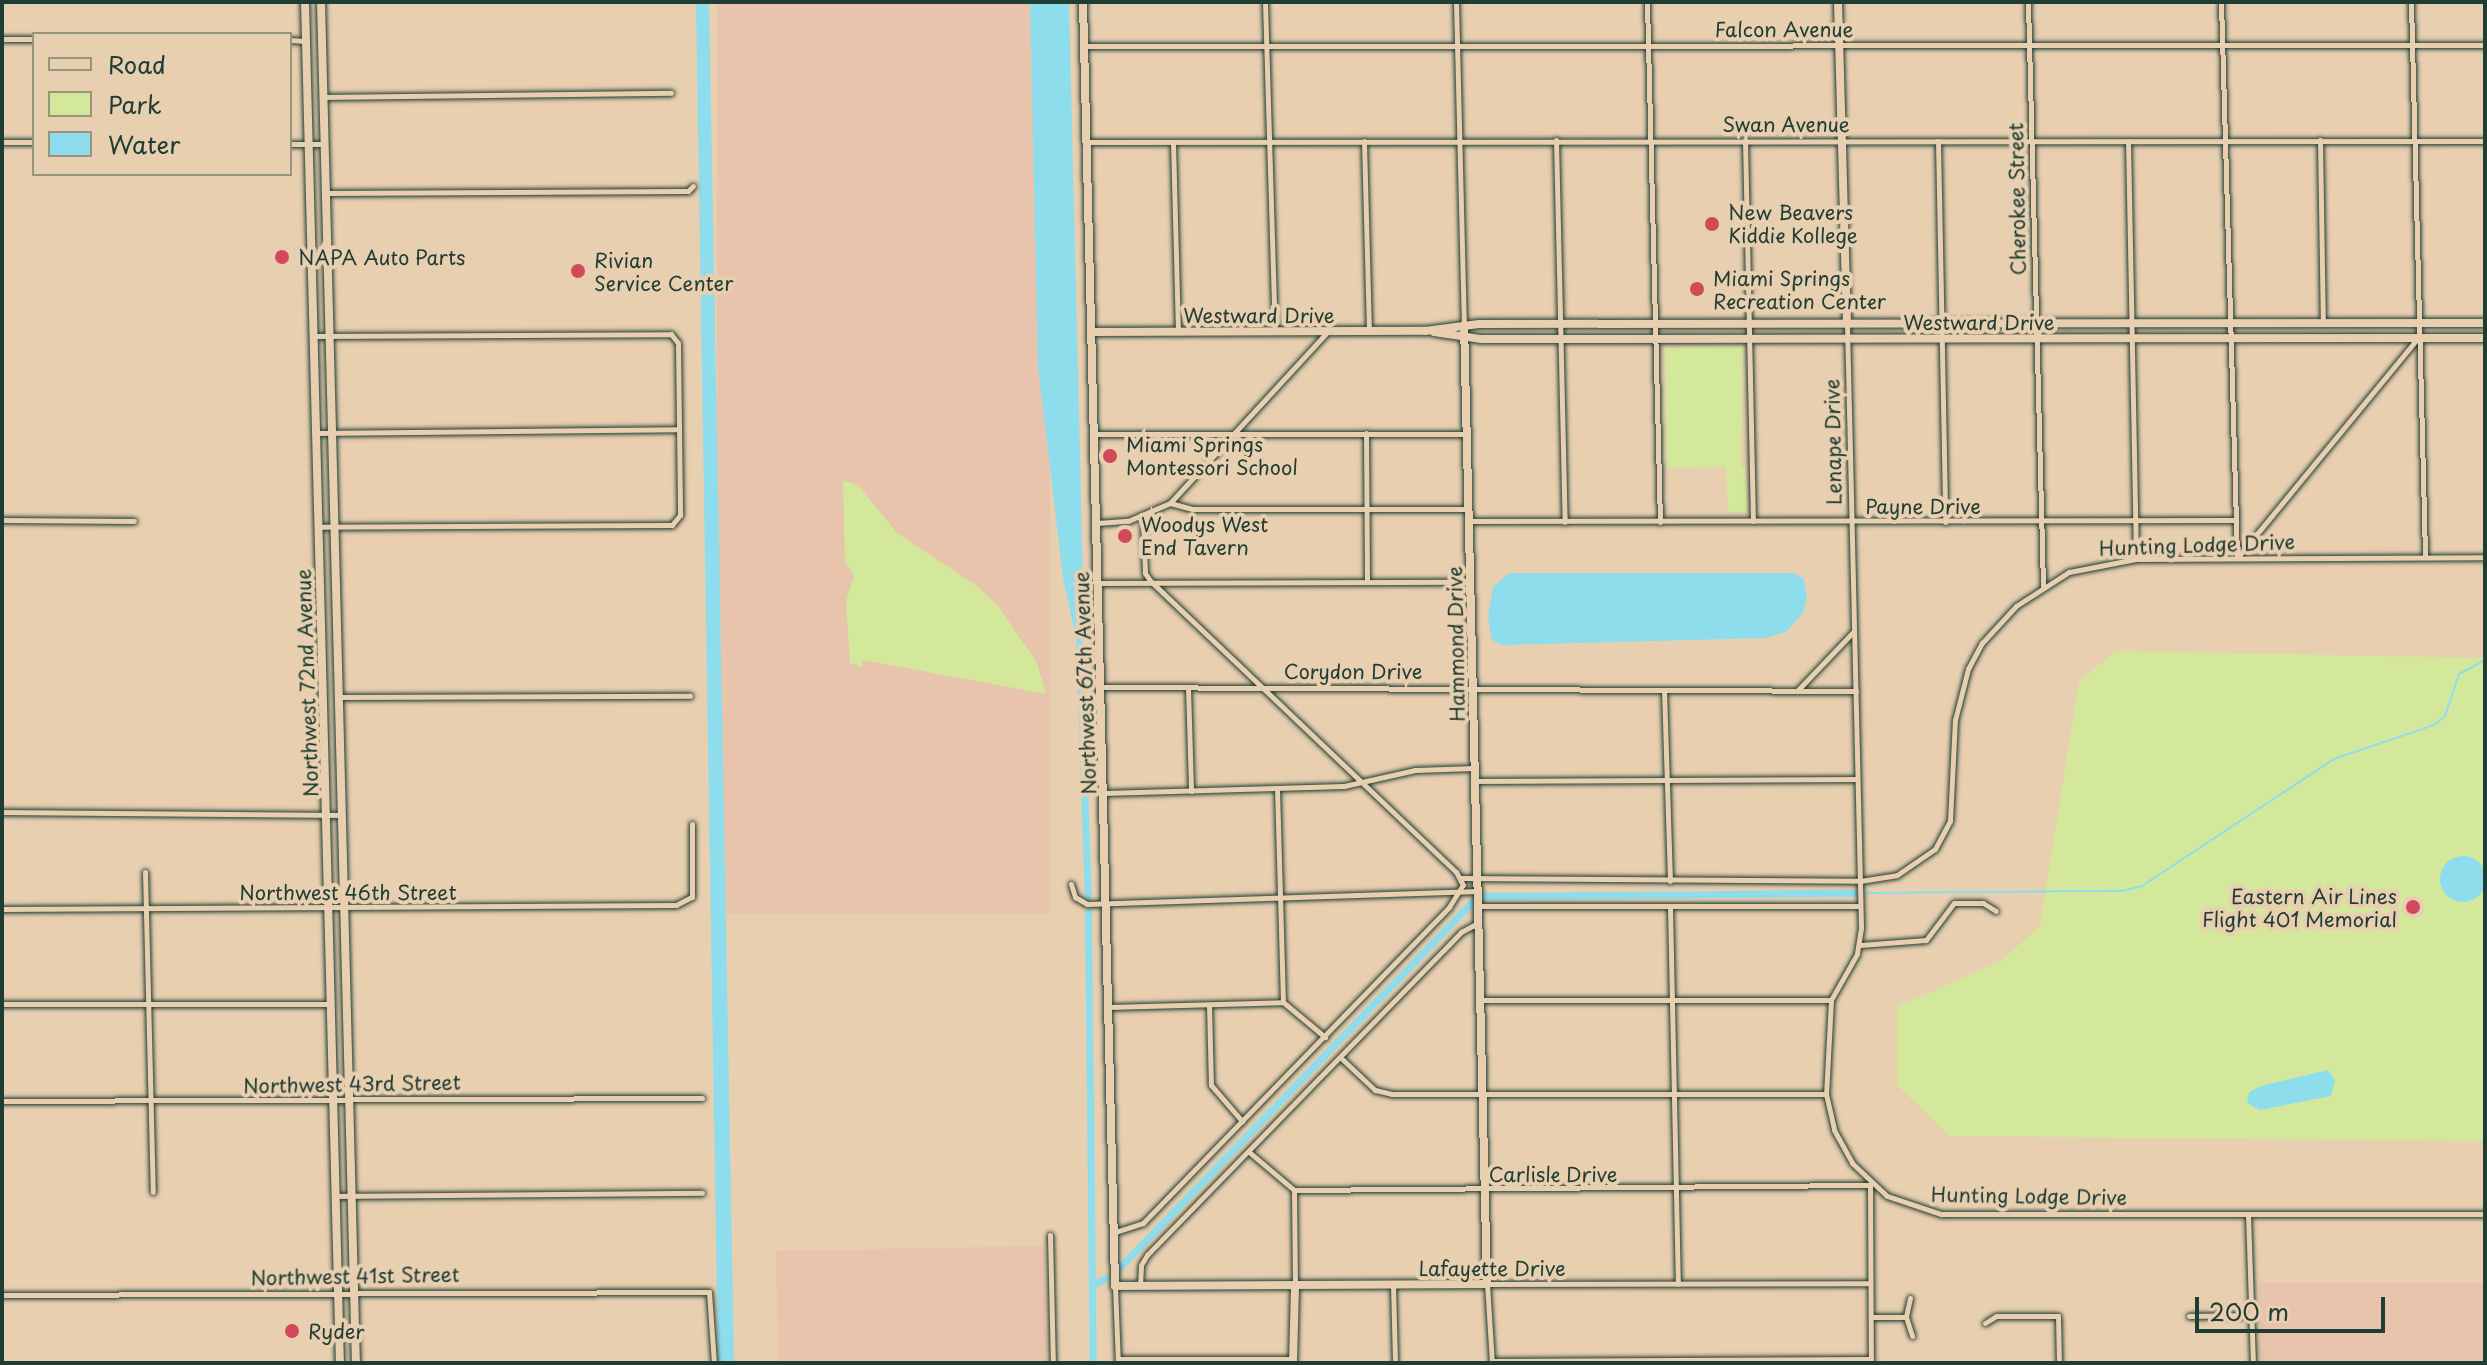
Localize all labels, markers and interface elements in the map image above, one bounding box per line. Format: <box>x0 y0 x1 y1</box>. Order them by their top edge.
street label: Falcon Avenue <box>1716 17 1852 41</box>
legend <box>32 32 292 176</box>
text: Road <box>108 46 166 82</box>
text: Park <box>108 86 162 122</box>
street label: Swan Avenue <box>1722 112 1850 136</box>
street label: Cherokee Street <box>2004 121 2030 277</box>
text: Water <box>108 126 180 162</box>
place label: New Beavers Kiddie Kollege <box>1728 200 1859 247</box>
marker: New Beavers Kiddie Kollege <box>1703 215 1721 233</box>
place label: NAPA Auto Parts <box>298 245 467 269</box>
marker: NAPA Auto Parts <box>273 248 291 266</box>
place label: Rivian Service Center <box>594 248 734 295</box>
marker: Rivian Service Center <box>569 262 587 280</box>
place label: Miami Springs Recreation Center <box>1713 266 1887 313</box>
marker: Miami Springs Recreation Center <box>1688 280 1706 298</box>
street label: Westward Drive <box>1182 303 1336 327</box>
street label: Westward Drive <box>1902 310 2056 334</box>
street label: Lenape Drive <box>1820 378 1846 506</box>
place label: Miami Springs Montessori School <box>1126 432 1299 479</box>
marker: Miami Springs Montessori School <box>1101 447 1119 465</box>
street label: Payne Drive <box>1865 494 1981 518</box>
place label: Woodys West End Tavern <box>1141 512 1268 559</box>
marker: Woodys West End Tavern <box>1116 527 1134 545</box>
street label: Hunting Lodge Drive <box>2099 530 2295 560</box>
street label: Hammond Drive <box>1443 566 1469 722</box>
street label: Northwest 72nd Avenue <box>291 568 323 798</box>
street label: Northwest 67th Avenue <box>1069 570 1101 796</box>
street label: Corydon Drive <box>1284 659 1422 683</box>
street label: Northwest 46th Street <box>238 880 458 904</box>
place label: Eastern Air Lines Flight 401 Memorial <box>2202 884 2397 931</box>
marker: Eastern Air Lines Flight 401 Memorial <box>2404 898 2422 916</box>
street label: Northwest 43rd Street <box>243 1070 461 1098</box>
street label: Carlisle Drive <box>1488 1162 1618 1186</box>
street label: Hunting Lodge Drive <box>1931 1182 2127 1210</box>
street label: Lafayette Drive <box>1419 1256 1565 1280</box>
street label: Northwest 41st Street <box>249 1262 461 1290</box>
scale bar <box>2199 1281 2389 1331</box>
text: 200 m <box>2209 1293 2289 1329</box>
place label: Ryder <box>308 1319 364 1343</box>
marker: Ryder <box>283 1322 301 1340</box>

